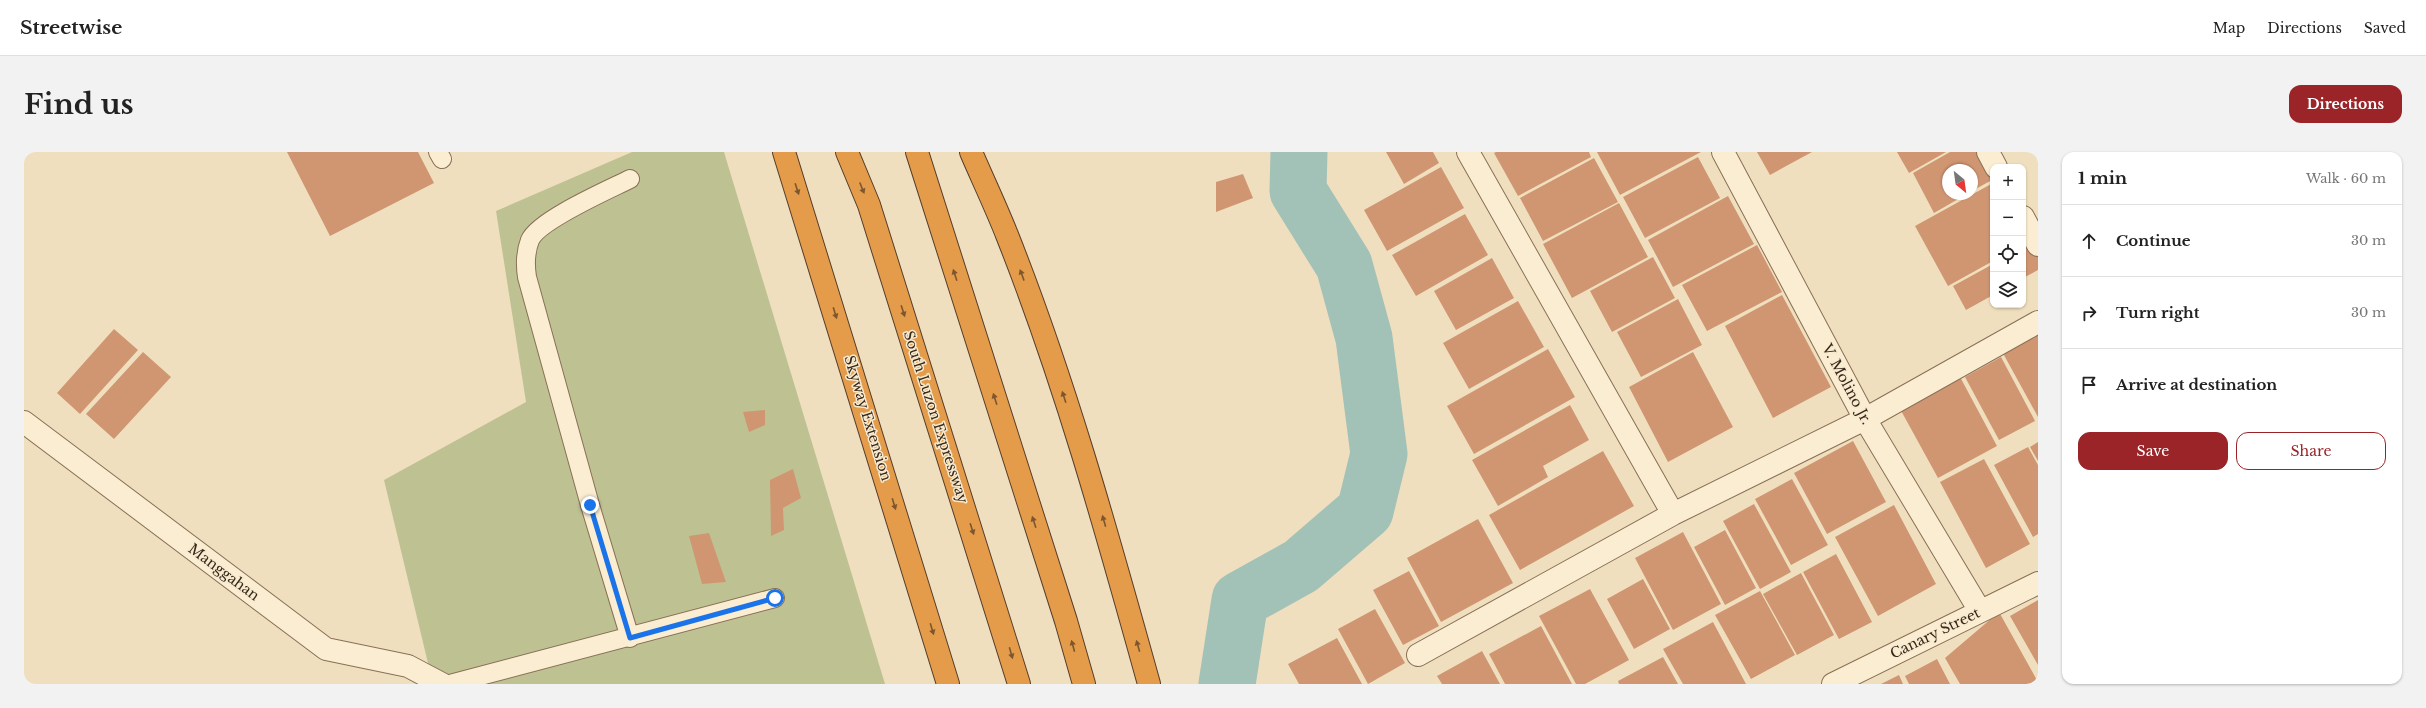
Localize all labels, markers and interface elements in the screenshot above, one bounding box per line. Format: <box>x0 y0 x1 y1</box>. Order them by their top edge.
text: Streetwise <box>20 16 122 39</box>
text: Map <box>2213 19 2245 37</box>
text: Directions <box>2267 19 2342 37</box>
text: Saved <box>2364 19 2406 37</box>
button: Directions <box>2289 85 2402 123</box>
text: Find us <box>24 87 134 122</box>
north arrow <box>1942 164 1978 200</box>
map controls <box>1990 164 2026 308</box>
button: + <box>1990 164 2026 200</box>
text: 1 min <box>2078 168 2127 189</box>
text: Walk · 60 m <box>2306 170 2386 187</box>
one-way arrow <box>859 182 866 194</box>
one-way arrow <box>794 183 800 195</box>
button: − <box>1990 200 2026 236</box>
icon: ahead <box>2078 230 2100 252</box>
text: Continue <box>2116 231 2191 250</box>
text: 30 m <box>2351 232 2386 249</box>
button: locate <box>1990 236 2026 272</box>
one-way arrow <box>952 268 958 280</box>
one-way arrow <box>1018 268 1024 280</box>
button: layers <box>1990 272 2026 308</box>
icon: right <box>2078 302 2100 324</box>
text: Turn right <box>2116 303 2199 322</box>
text: 30 m <box>2351 304 2386 321</box>
one-way arrow <box>900 306 906 318</box>
one-way arrow <box>832 307 838 319</box>
street label: South Luzon Expressway <box>900 329 972 506</box>
street label: V. Molino Jr. <box>1818 340 1876 427</box>
street label: Skyway Extension <box>840 353 896 483</box>
icon: arrive <box>2078 374 2100 396</box>
text: Arrive at destination <box>2116 375 2277 394</box>
one-way arrow <box>1061 391 1067 403</box>
one-way arrow <box>991 392 997 404</box>
button: Save <box>2078 432 2228 470</box>
button: Share <box>2236 432 2386 470</box>
route end <box>581 496 599 514</box>
one-way arrow <box>891 499 897 511</box>
one-way arrow <box>1100 515 1106 527</box>
one-way arrow <box>1031 516 1037 528</box>
one-way arrow <box>969 523 975 535</box>
street label: Manggahan <box>185 539 263 605</box>
route start <box>766 589 784 607</box>
street label: Canary Street <box>1887 603 1983 663</box>
one-way arrow <box>929 623 935 635</box>
one-way arrow <box>1070 640 1076 652</box>
one-way arrow <box>1135 640 1141 653</box>
one-way arrow <box>1008 647 1014 659</box>

